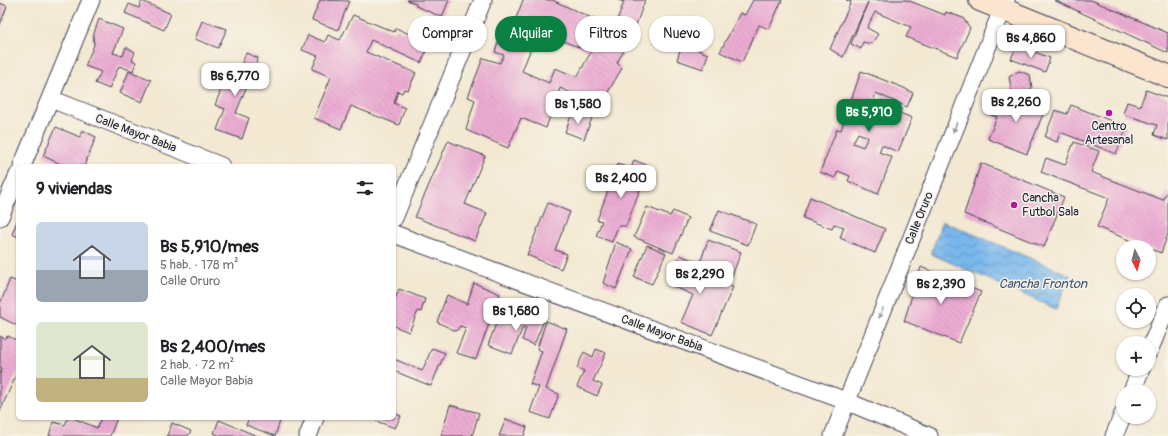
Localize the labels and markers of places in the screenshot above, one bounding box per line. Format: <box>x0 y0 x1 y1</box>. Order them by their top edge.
pin: Bs 4,860 <box>990 25 1072 59</box>
pin: Bs 6,770 <box>194 63 276 97</box>
pin: Bs 2,260 <box>975 89 1057 123</box>
pin: Bs 1,580 <box>537 91 619 125</box>
pin: Bs 5,910 <box>828 99 910 133</box>
marker: Centro Artesanal <box>1104 108 1114 118</box>
place label: Centro Artesanal <box>1085 119 1133 148</box>
pin: Bs 2,400 <box>580 165 662 199</box>
place label: Cancha Futbol Sala <box>1022 191 1079 220</box>
marker: Cancha Futbol Sala <box>1009 200 1019 210</box>
pin: Bs 2,290 <box>659 261 741 295</box>
pin: Bs 2,390 <box>900 271 982 305</box>
pin: Bs 1,680 <box>475 298 557 332</box>

